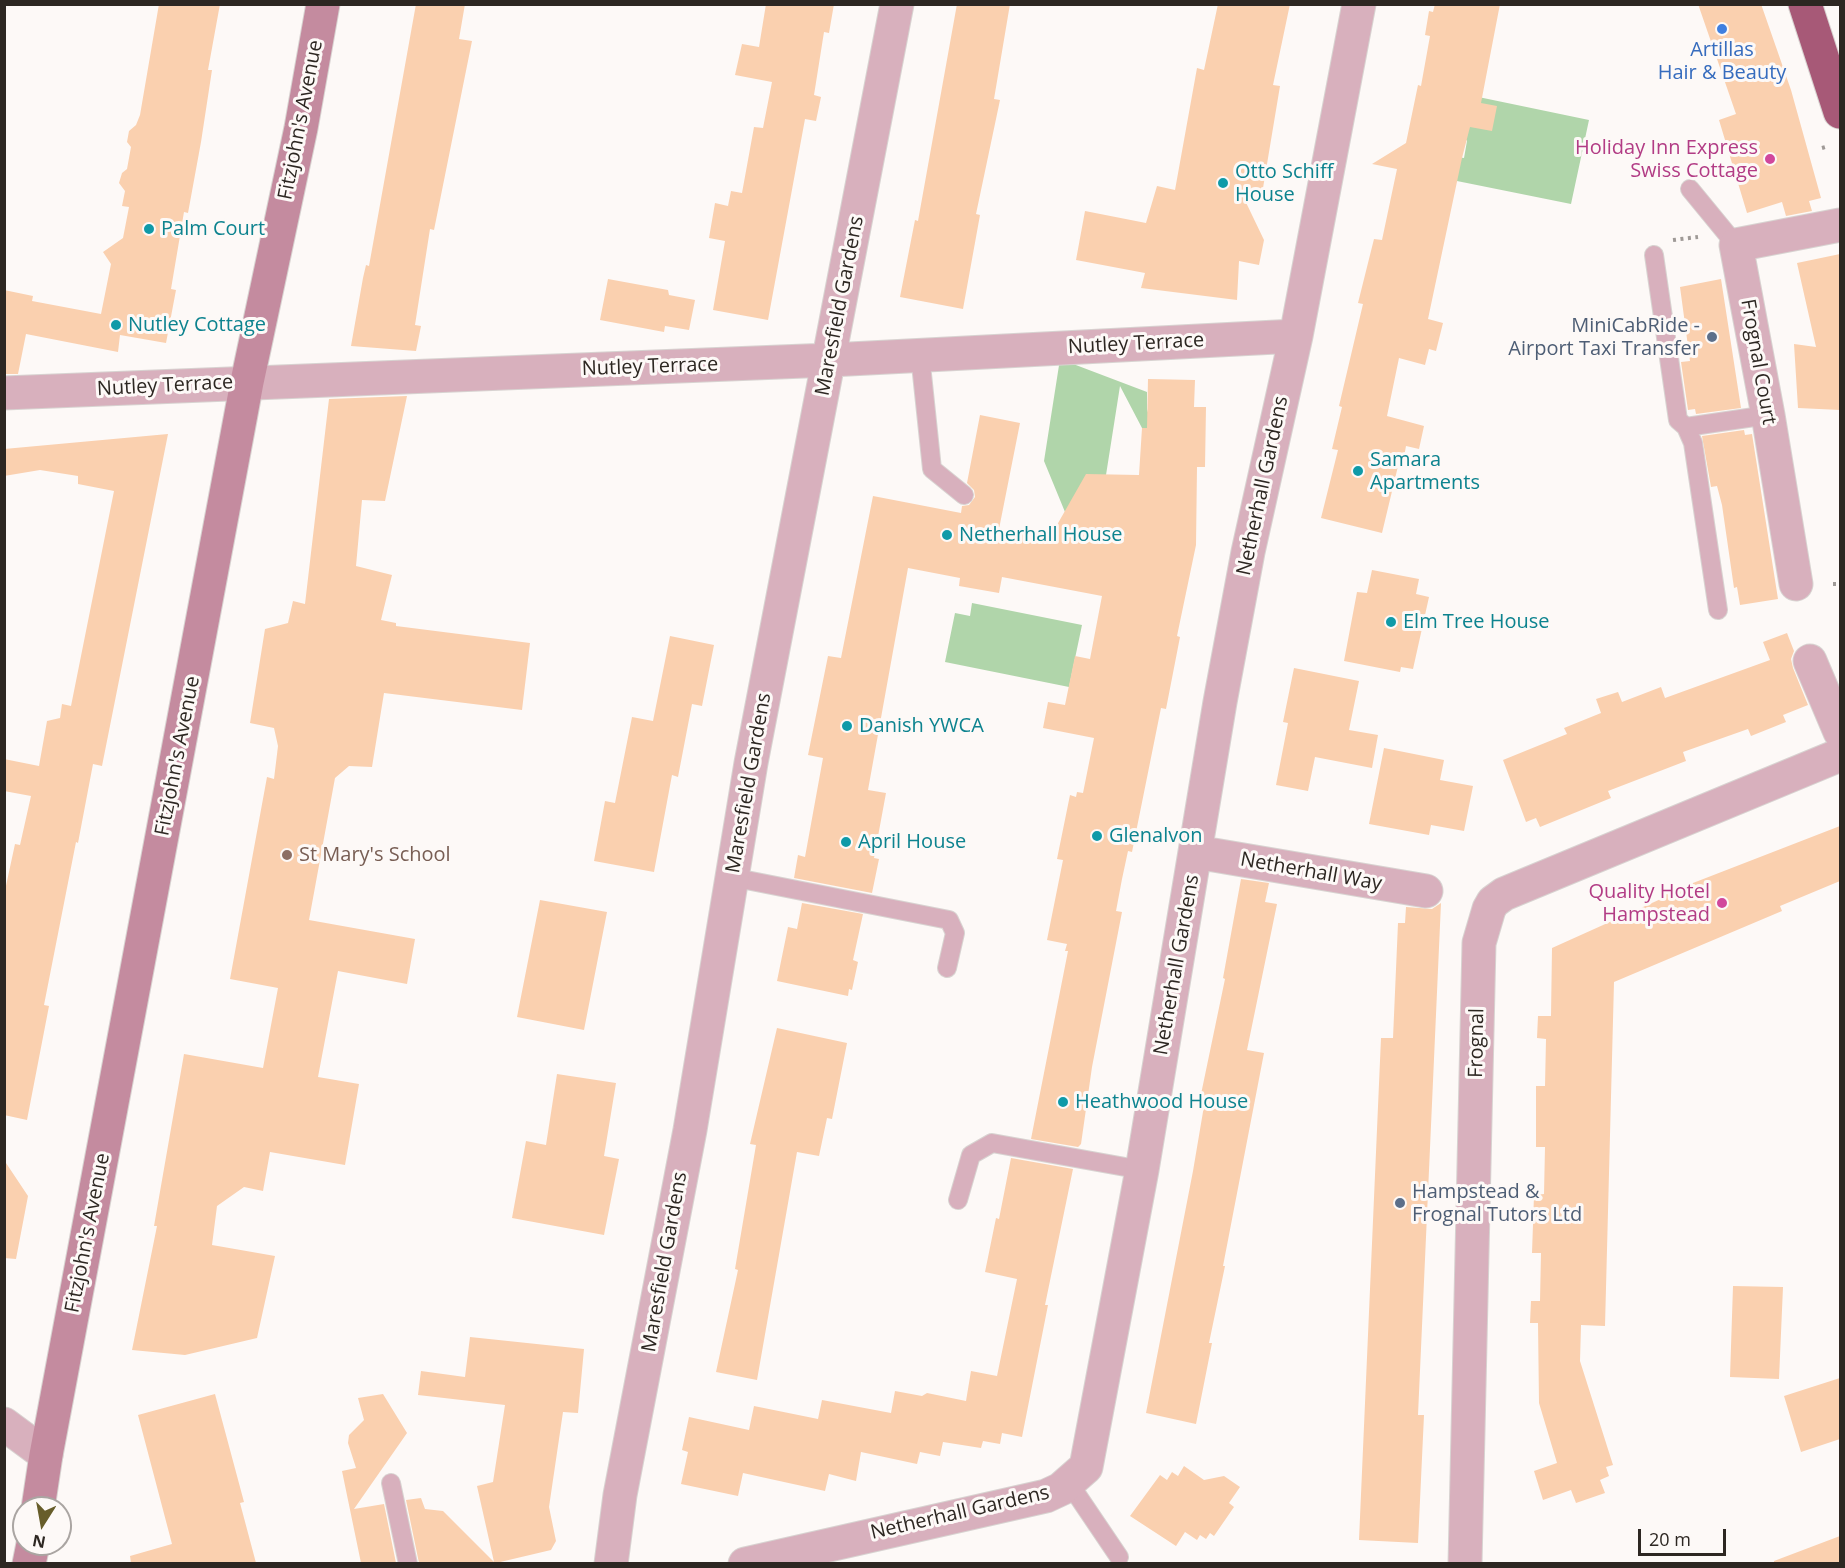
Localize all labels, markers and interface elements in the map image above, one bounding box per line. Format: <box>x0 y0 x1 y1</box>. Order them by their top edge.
marker: Artillas Hair & Beauty <box>1715 22 1729 36</box>
street label: Fitzjohn's Avenue <box>274 38 328 202</box>
place label: Artillas Hair & Beauty <box>1658 38 1786 85</box>
place label: Holiday Inn Express Swiss Cottage <box>1575 136 1758 183</box>
marker: Holiday Inn Express Swiss Cottage <box>1763 152 1777 166</box>
place label: Otto Schiff House <box>1235 160 1333 207</box>
marker: Otto Schiff House <box>1216 176 1230 190</box>
street label: Maresfield Gardens <box>811 214 869 398</box>
place label: Palm Court <box>161 217 265 241</box>
marker: Palm Court <box>142 222 156 236</box>
street label: Frognal Court <box>1735 297 1781 427</box>
place label: Nutley Cottage <box>128 313 266 337</box>
place label: MiniCabRide - Airport Taxi Transfer <box>1508 314 1700 361</box>
marker: Nutley Cottage <box>109 318 123 332</box>
street label: Nutley Terrace <box>1067 328 1205 360</box>
marker: MiniCabRide - Airport Taxi Transfer <box>1705 330 1719 344</box>
street label: Nutley Terrace <box>581 353 719 381</box>
street label: Nutley Terrace <box>96 370 234 402</box>
street label: Netherhall Gardens <box>1232 394 1294 578</box>
place label: Samara Apartments <box>1370 448 1480 495</box>
marker: Samara Apartments <box>1351 464 1365 478</box>
place label: Netherhall House <box>959 523 1123 547</box>
marker: Netherhall House <box>940 528 954 542</box>
place label: Elm Tree House <box>1403 610 1550 634</box>
marker: Elm Tree House <box>1384 615 1398 629</box>
street label: Fitzjohn's Avenue <box>151 674 205 838</box>
street label: Maresfield Gardens <box>721 691 777 875</box>
place label: Danish YWCA <box>859 714 984 738</box>
marker: Danish YWCA <box>840 719 854 733</box>
place label: Glenalvon <box>1109 824 1203 848</box>
marker: Glenalvon <box>1090 829 1104 843</box>
place label: April House <box>858 830 966 854</box>
marker: April House <box>839 835 853 849</box>
place label: St Mary's School <box>299 843 451 867</box>
marker: St Mary's School <box>280 848 294 862</box>
street label: Netherhall Way <box>1238 848 1384 896</box>
street label: Netherhall Gardens <box>1149 873 1205 1057</box>
place label: Quality Hotel Hampstead <box>1588 880 1710 927</box>
marker: Quality Hotel Hampstead <box>1715 896 1729 910</box>
street label: Frognal <box>1464 1008 1490 1078</box>
place label: Heathwood House <box>1075 1090 1248 1114</box>
marker: Heathwood House <box>1056 1095 1070 1109</box>
street label: Fitzjohn's Avenue <box>61 1151 115 1315</box>
street label: Maresfield Gardens <box>637 1170 693 1354</box>
place label: Hampstead & Frognal Tutors Ltd <box>1412 1180 1582 1227</box>
marker: Hampstead & Frognal Tutors Ltd <box>1393 1196 1407 1210</box>
street label: Netherhall Gardens <box>868 1481 1052 1545</box>
north arrow <box>12 1496 72 1556</box>
scale bar <box>1641 1517 1730 1555</box>
text: 20 m <box>1649 1527 1691 1551</box>
text: N <box>30 1530 47 1554</box>

